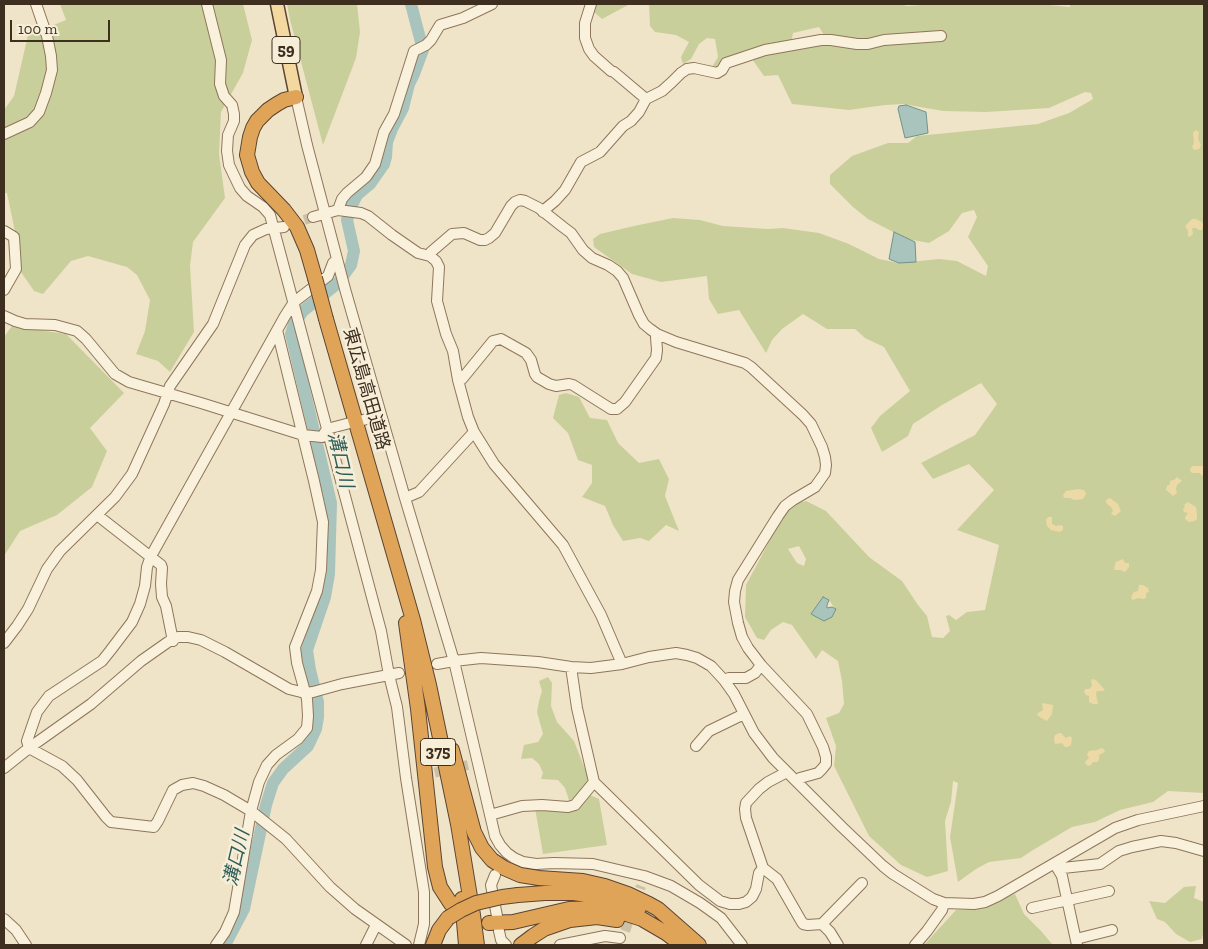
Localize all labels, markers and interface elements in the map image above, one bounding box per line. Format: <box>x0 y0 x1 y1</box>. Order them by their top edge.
scale bar <box>12 10 112 42</box>
text: 100 m <box>18 20 57 38</box>
road number: 59 <box>272 36 300 64</box>
street label: 東広島高田道路 <box>338 325 394 453</box>
water label: 溝口川 <box>322 430 358 490</box>
road number: 375 <box>420 739 456 766</box>
water label: 溝口川 <box>219 828 255 888</box>

